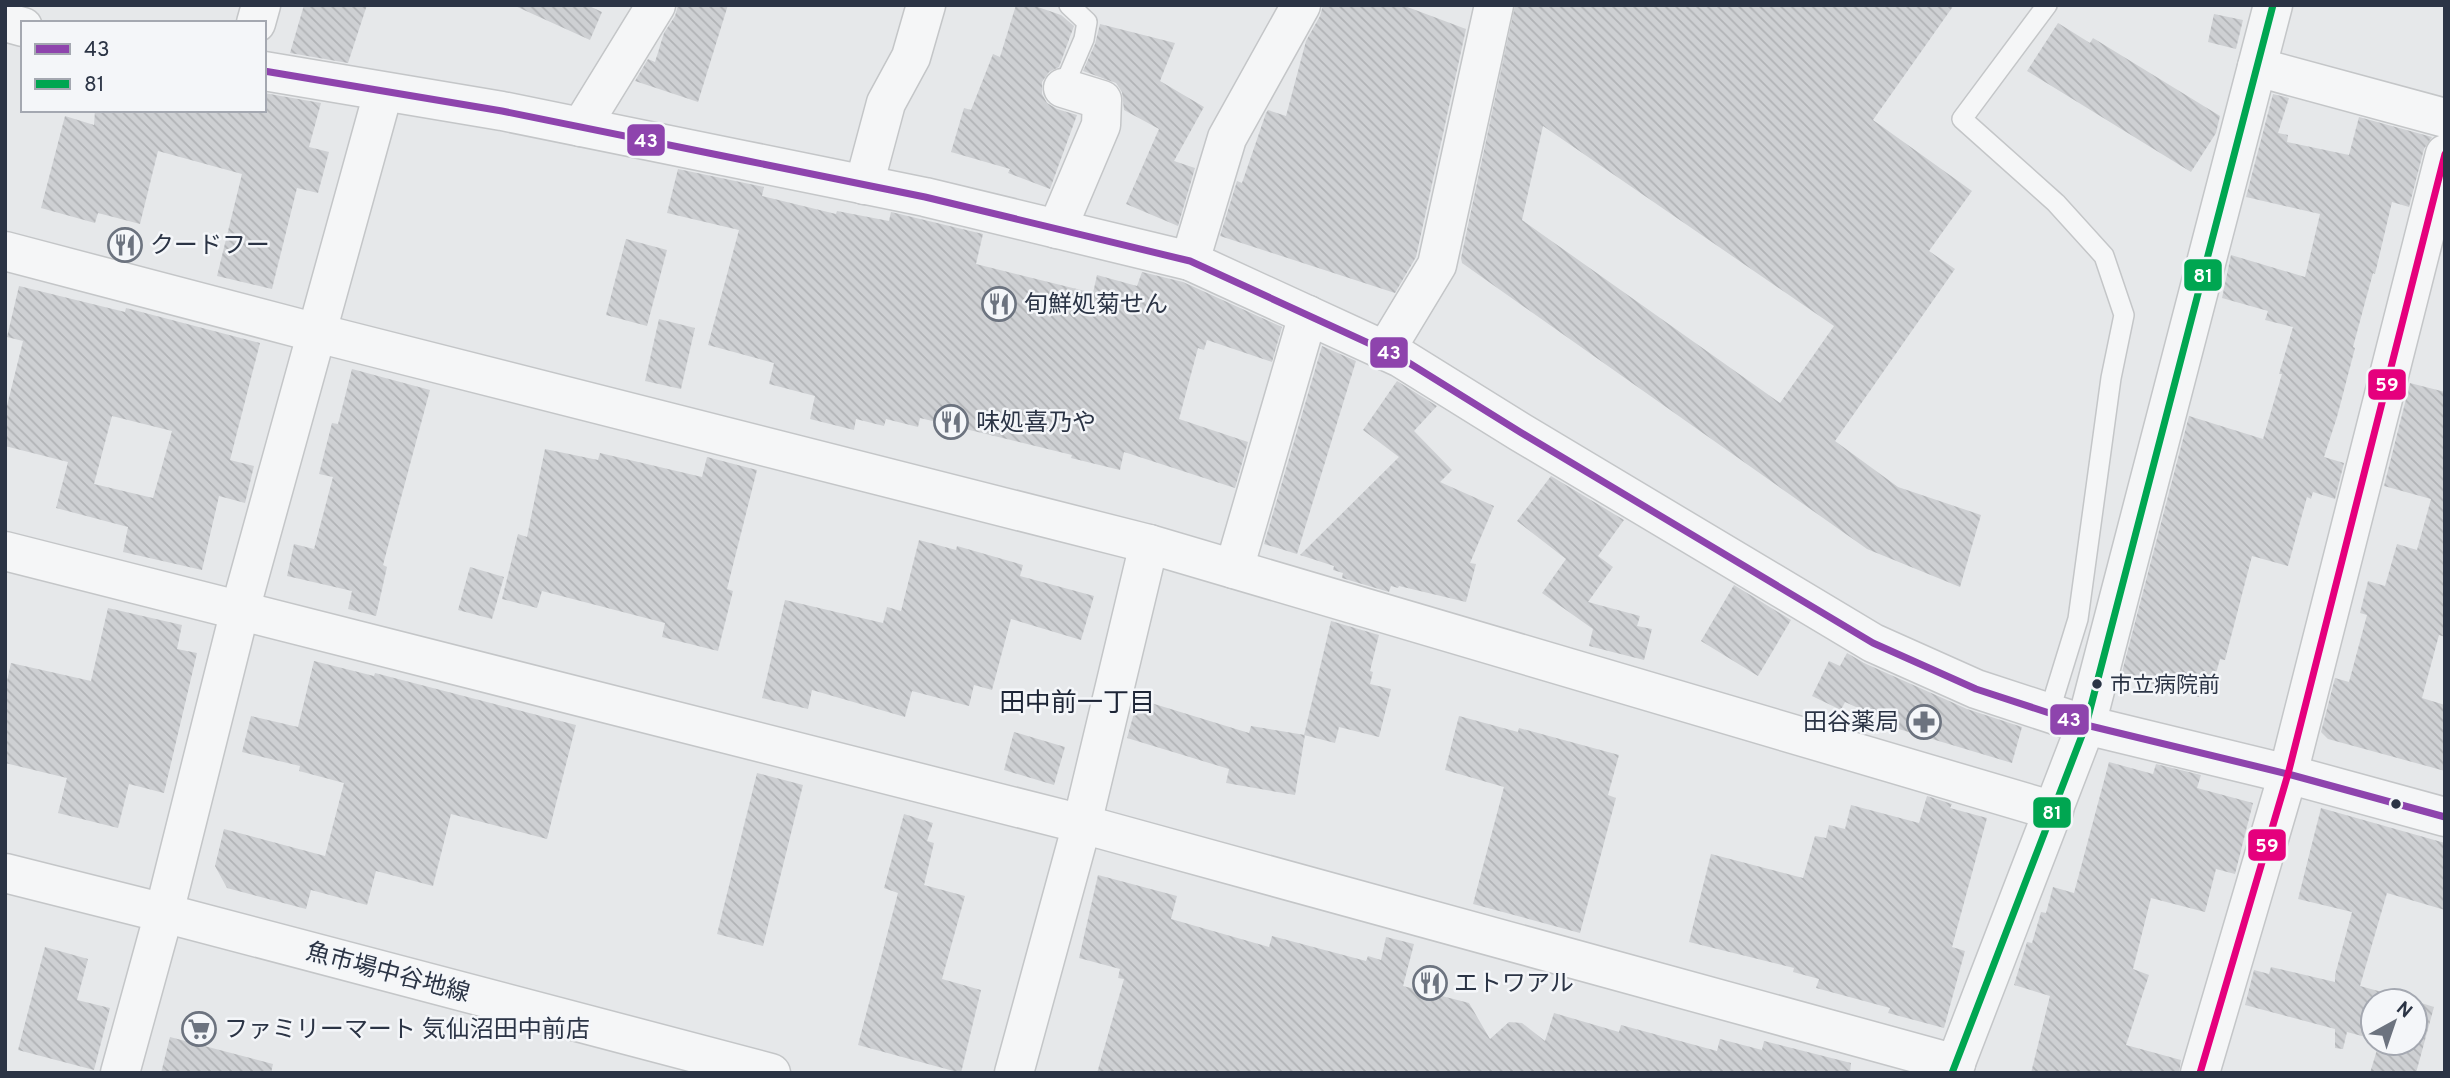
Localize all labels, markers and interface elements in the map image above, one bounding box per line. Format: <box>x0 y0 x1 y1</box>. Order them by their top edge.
legend <box>21 21 266 112</box>
text: 43 <box>84 37 110 64</box>
text: 81 <box>84 72 105 99</box>
line badge: 43 <box>626 123 666 157</box>
text: 43 <box>634 130 658 154</box>
restaurant icon: クードフー <box>106 226 144 264</box>
place label: クードフー <box>150 232 270 262</box>
line badge: 81 <box>2183 258 2223 292</box>
text: 81 <box>2193 265 2213 289</box>
restaurant icon: 旬鮮処菊せん <box>980 285 1018 323</box>
place label: 旬鮮処菊せん <box>1024 291 1168 321</box>
line badge: 43 <box>1369 336 1409 369</box>
text: 43 <box>1377 342 1401 366</box>
line badge: 59 <box>2367 368 2407 401</box>
text: 59 <box>2375 374 2399 398</box>
restaurant icon: 味処喜乃や <box>932 403 970 441</box>
place label: 味処喜乃や <box>976 409 1096 439</box>
place label: 市立病院前 <box>2110 673 2220 700</box>
marker: 市立病院前 <box>2090 677 2104 691</box>
district label: 田中前一丁目 <box>999 688 1155 721</box>
pharmacy icon: 田谷薬局 <box>1905 703 1943 741</box>
line badge: 43 <box>2049 703 2090 736</box>
place label: 田谷薬局 <box>1803 709 1899 739</box>
text: 43 <box>2057 709 2081 733</box>
line badge: 81 <box>2032 796 2072 829</box>
unlabelled marker <box>2389 797 2403 811</box>
text: 81 <box>2042 802 2062 826</box>
line badge: 59 <box>2247 828 2287 862</box>
text: 59 <box>2255 835 2279 859</box>
street label: 魚市場中谷地線 <box>302 938 473 1010</box>
restaurant icon: エトワアル <box>1411 964 1449 1002</box>
place label: エトワアル <box>1454 970 1574 1000</box>
north arrow <box>2359 987 2429 1057</box>
text: N <box>2391 997 2417 1024</box>
supermarket icon: ファミリーマート 気仙沼田中前店 <box>180 1010 218 1048</box>
place label: ファミリーマート 気仙沼田中前店 <box>224 1016 590 1046</box>

